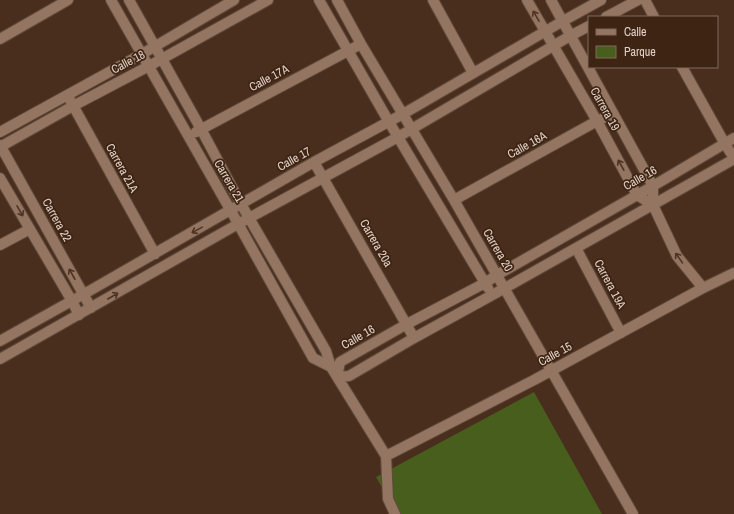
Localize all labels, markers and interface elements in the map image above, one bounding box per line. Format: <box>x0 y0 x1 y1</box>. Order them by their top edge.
one-way arrow <box>532 10 540 22</box>
legend <box>588 16 718 68</box>
text: Calle <box>624 24 646 40</box>
text: Parque <box>624 44 656 60</box>
street label: Calle 18 <box>108 46 148 78</box>
street label: Calle 17A <box>246 61 292 95</box>
street label: Carrera 19 <box>587 85 623 133</box>
street label: Calle 16A <box>504 127 550 162</box>
street label: Carrera 21A <box>102 141 142 196</box>
street label: Calle 17 <box>274 143 314 175</box>
street label: Carrera 21 <box>210 157 248 206</box>
one-way arrow <box>617 159 624 171</box>
street label: Calle 16 <box>620 162 660 194</box>
street label: Carrera 22 <box>39 196 75 244</box>
one-way arrow <box>16 205 24 217</box>
street label: Carrera 20a <box>356 216 396 270</box>
one-way arrow <box>191 226 203 234</box>
street label: Carrera 20 <box>479 226 517 274</box>
one-way arrow <box>675 252 683 263</box>
street label: Carrera 19A <box>590 257 630 312</box>
one-way arrow <box>68 268 76 280</box>
one-way arrow <box>107 291 119 299</box>
street label: Calle 16 <box>338 321 378 353</box>
street label: Calle 15 <box>535 338 575 370</box>

